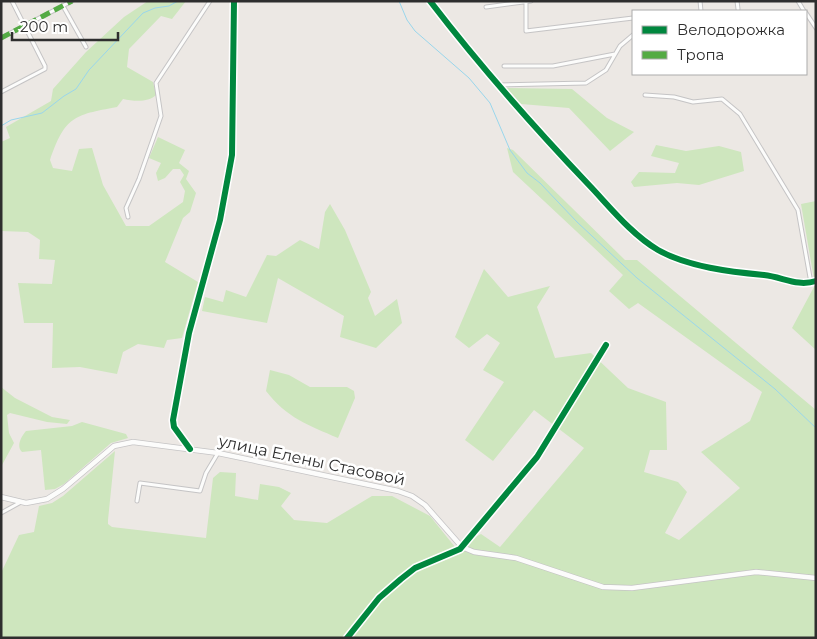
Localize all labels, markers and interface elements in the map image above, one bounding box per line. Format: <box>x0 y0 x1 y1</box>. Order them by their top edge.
scale bar <box>12 10 119 42</box>
legend <box>632 10 807 75</box>
text: 200 m <box>20 17 68 36</box>
text: Велодорожка <box>677 20 785 39</box>
text: Тропа <box>677 45 724 64</box>
street label: улица Елены Стасовой <box>216 431 407 490</box>

